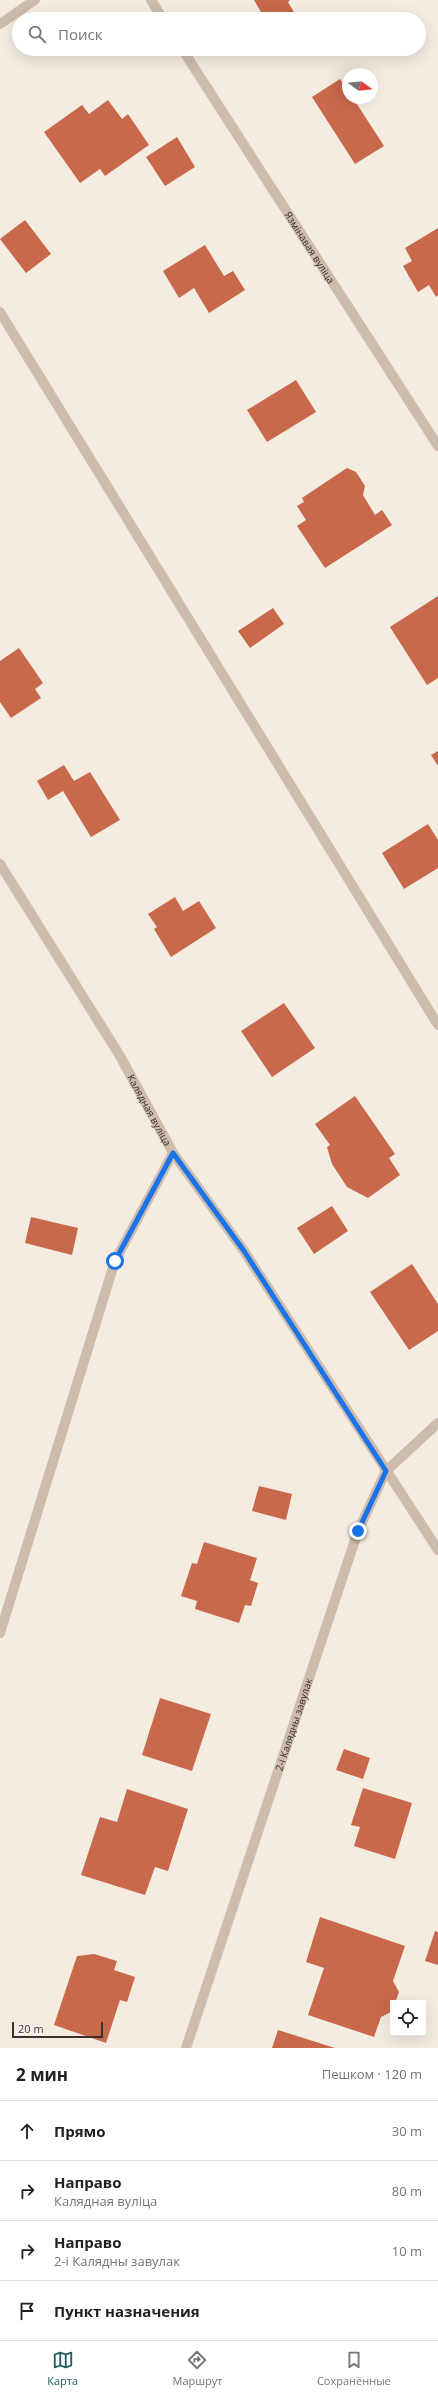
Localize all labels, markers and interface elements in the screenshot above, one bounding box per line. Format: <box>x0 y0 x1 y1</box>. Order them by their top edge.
search box <box>12 12 426 56</box>
icon: search <box>26 23 48 45</box>
text: Поиск <box>58 24 102 44</box>
north arrow <box>342 68 378 104</box>
street label: Язмінавая вуліца <box>281 209 338 286</box>
street label: Калядная вуліца <box>124 1072 175 1148</box>
route start <box>106 1252 124 1270</box>
route end <box>349 1522 367 1540</box>
street label: 2-і Калядны завулак <box>272 1675 316 1773</box>
map controls <box>390 2000 426 2036</box>
button: locate <box>390 2000 426 2036</box>
scale bar <box>12 2020 103 2039</box>
text: 20 m <box>18 2021 44 2036</box>
text: 2 мин <box>16 2063 68 2086</box>
text: Пешком · 120 m <box>322 2065 422 2083</box>
icon: ahead <box>16 2120 38 2142</box>
text: Прямо <box>54 2121 106 2141</box>
text: 30 m <box>392 2122 422 2140</box>
text: Направо <box>54 2172 122 2192</box>
icon: right <box>16 2180 38 2202</box>
text: 80 m <box>392 2182 422 2200</box>
text: Калядная вуліца <box>54 2192 157 2210</box>
text: Направо <box>54 2232 122 2252</box>
icon: right <box>16 2240 38 2262</box>
text: 10 m <box>392 2242 422 2260</box>
text: 2-і Калядны завулак <box>54 2252 180 2270</box>
icon: arrive <box>16 2300 38 2322</box>
text: Пункт назначения <box>54 2301 200 2321</box>
tab: Карта <box>47 2349 78 2388</box>
tab: Маршрут <box>173 2349 222 2388</box>
tab: Сохранённые <box>317 2349 391 2388</box>

